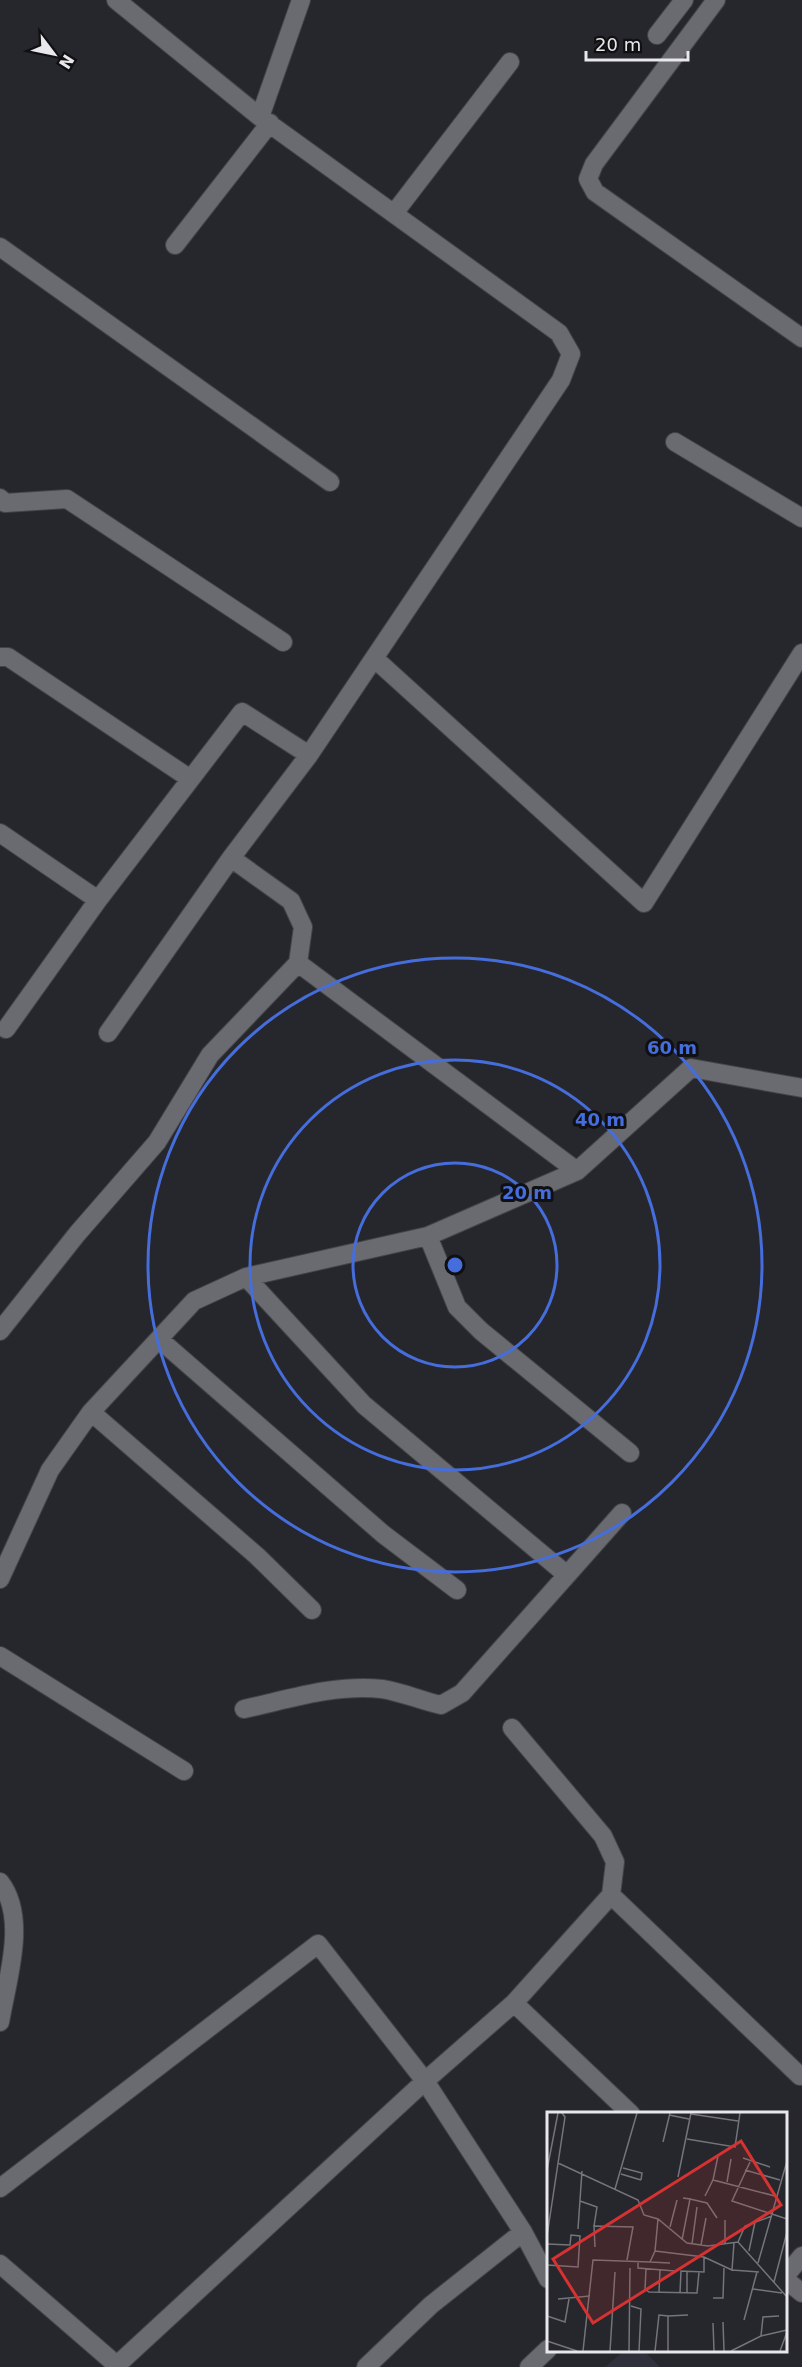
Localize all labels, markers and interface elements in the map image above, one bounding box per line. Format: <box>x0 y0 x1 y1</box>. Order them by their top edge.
north arrow <box>24 24 84 84</box>
scale bar <box>586 24 688 62</box>
text: 20 m <box>595 34 641 55</box>
text: N <box>55 51 78 72</box>
text: 60 m <box>647 1037 697 1058</box>
text: 40 m <box>575 1109 625 1130</box>
text: 20 m <box>502 1182 552 1203</box>
centre of rings <box>445 1255 465 1275</box>
inset map <box>547 2112 787 2352</box>

